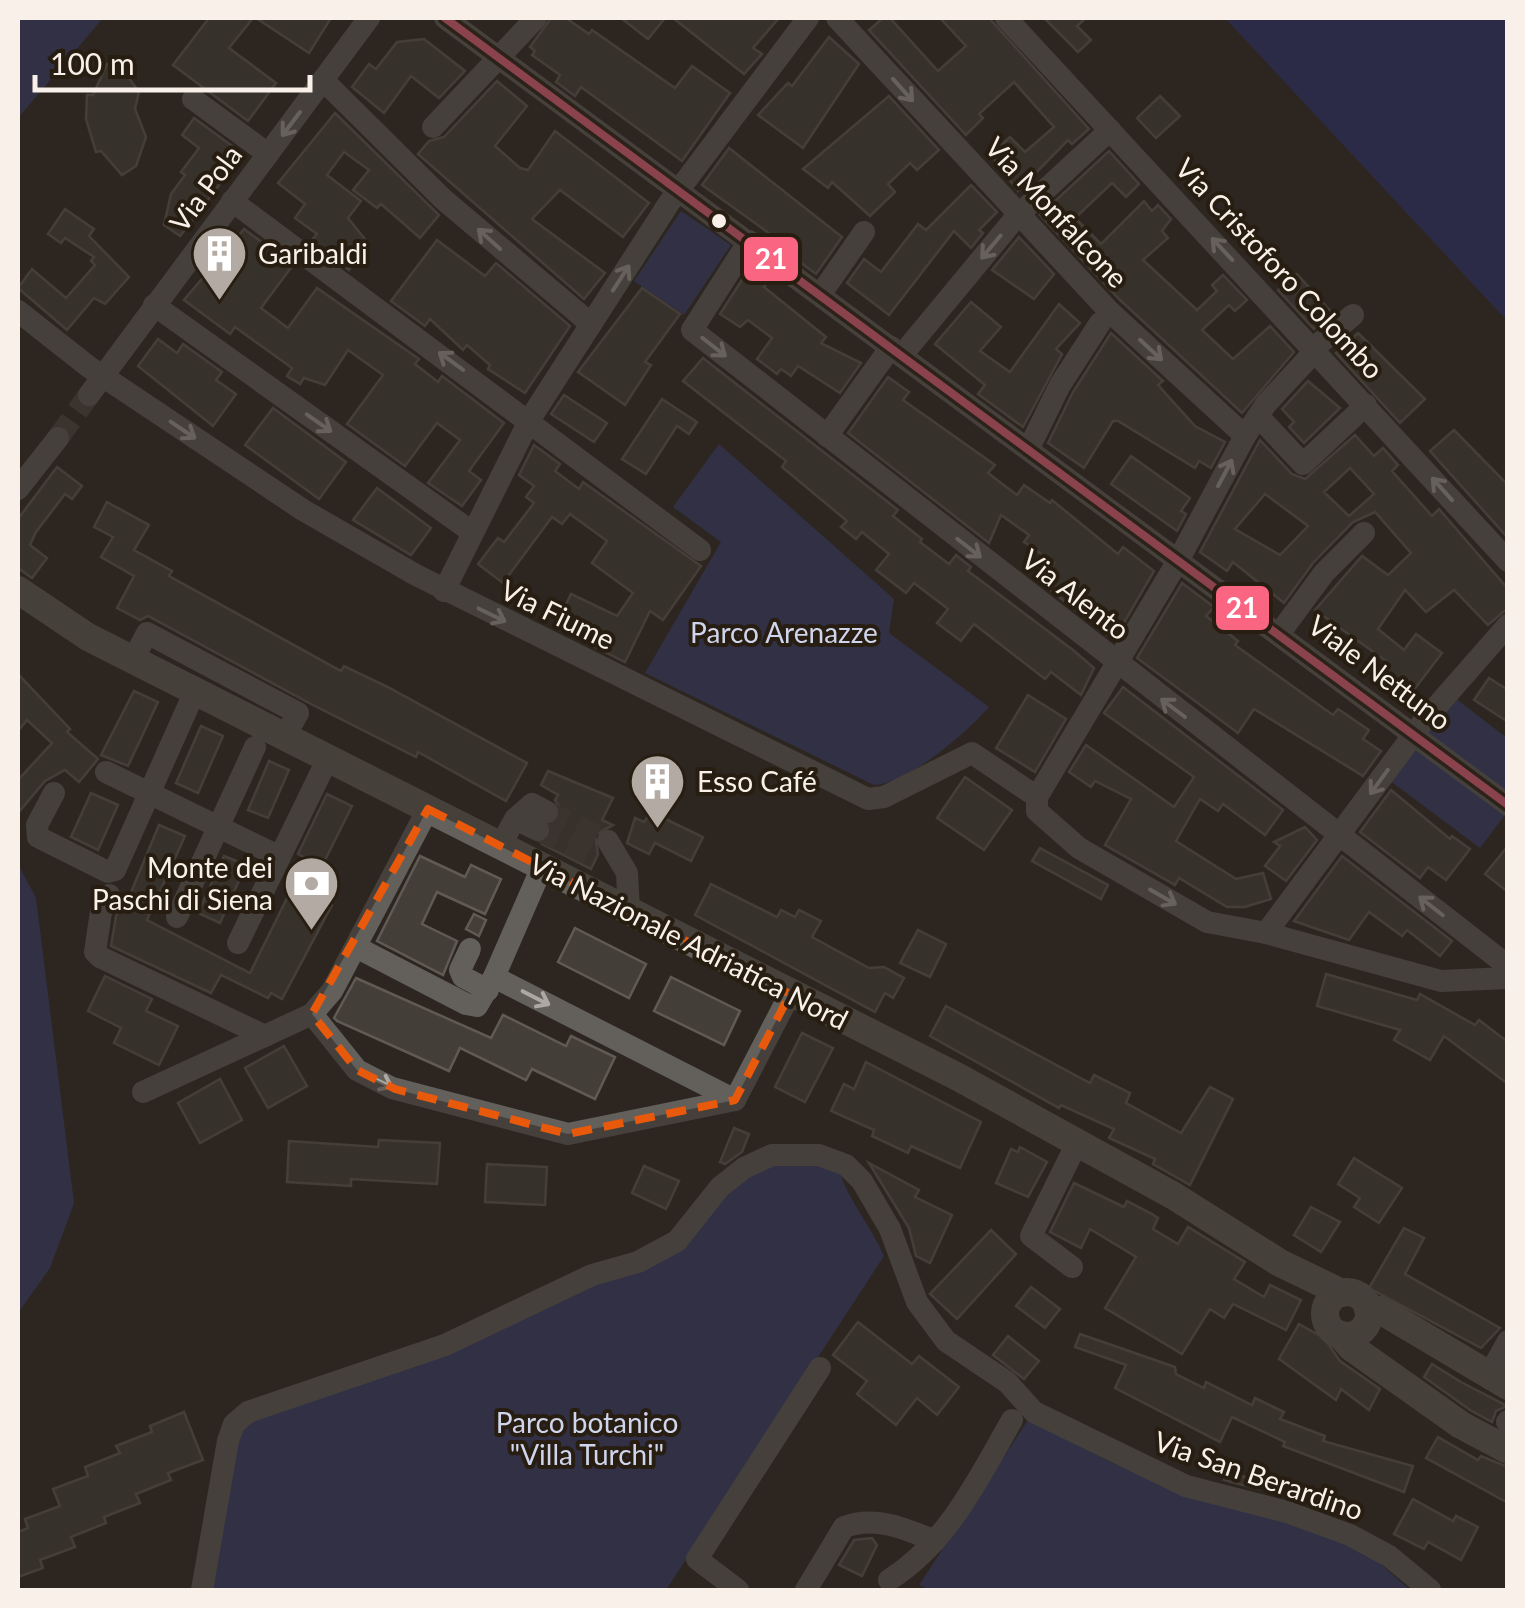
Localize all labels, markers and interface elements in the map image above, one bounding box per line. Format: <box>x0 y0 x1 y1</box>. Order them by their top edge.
scale bar <box>35 30 310 92</box>
text: 100 m <box>50 45 135 81</box>
one-way arrow <box>891 77 914 102</box>
one-way arrow <box>280 110 301 137</box>
street label: Via Monfalcone <box>979 130 1135 294</box>
street label: Via Pola <box>162 138 248 238</box>
street label: Via Cristoforo Colombo <box>1169 151 1391 385</box>
unlabelled marker <box>709 211 729 231</box>
building icon: Garibaldi <box>189 223 249 302</box>
one-way arrow <box>476 229 502 251</box>
one-way arrow <box>980 234 1003 259</box>
line badge: 21 <box>742 235 800 283</box>
place label: Garibaldi <box>258 236 368 270</box>
one-way arrow <box>1211 237 1234 262</box>
text: 21 <box>755 241 787 275</box>
one-way arrow <box>610 264 631 292</box>
one-way arrow <box>700 336 727 357</box>
one-way arrow <box>1138 338 1163 361</box>
one-way arrow <box>438 351 466 372</box>
one-way arrow <box>305 412 332 433</box>
one-way arrow <box>169 419 197 440</box>
one-way arrow <box>1216 459 1235 489</box>
one-way arrow <box>1431 477 1454 502</box>
one-way arrow <box>955 537 982 558</box>
street label: Via Alento <box>1015 541 1137 647</box>
street label: Via Fiume <box>495 572 621 656</box>
line badge: 21 <box>1214 584 1271 632</box>
text: 21 <box>1226 590 1258 624</box>
one-way arrow <box>477 606 506 625</box>
street label: Viale Nettuno <box>1302 607 1458 737</box>
park label: Parco Arenazze <box>690 615 878 649</box>
one-way arrow <box>1160 697 1187 718</box>
building icon: Esso Café <box>628 751 688 830</box>
place label: Esso Café <box>697 764 817 798</box>
one-way arrow <box>1369 767 1390 795</box>
street label: Via Nazionale Adriatica Nord <box>524 846 854 1036</box>
place label: Monte dei Paschi di Siena <box>92 850 273 916</box>
bank icon: Monte dei Paschi di Siena <box>282 853 342 932</box>
one-way arrow <box>1148 887 1177 907</box>
one-way arrow <box>1418 895 1445 916</box>
one-way arrow <box>521 990 551 1009</box>
one-way arrow <box>363 1073 393 1092</box>
park label: Parco botanico "Villa Turchi" <box>496 1405 678 1471</box>
street label: Via San Berardino <box>1150 1423 1368 1527</box>

